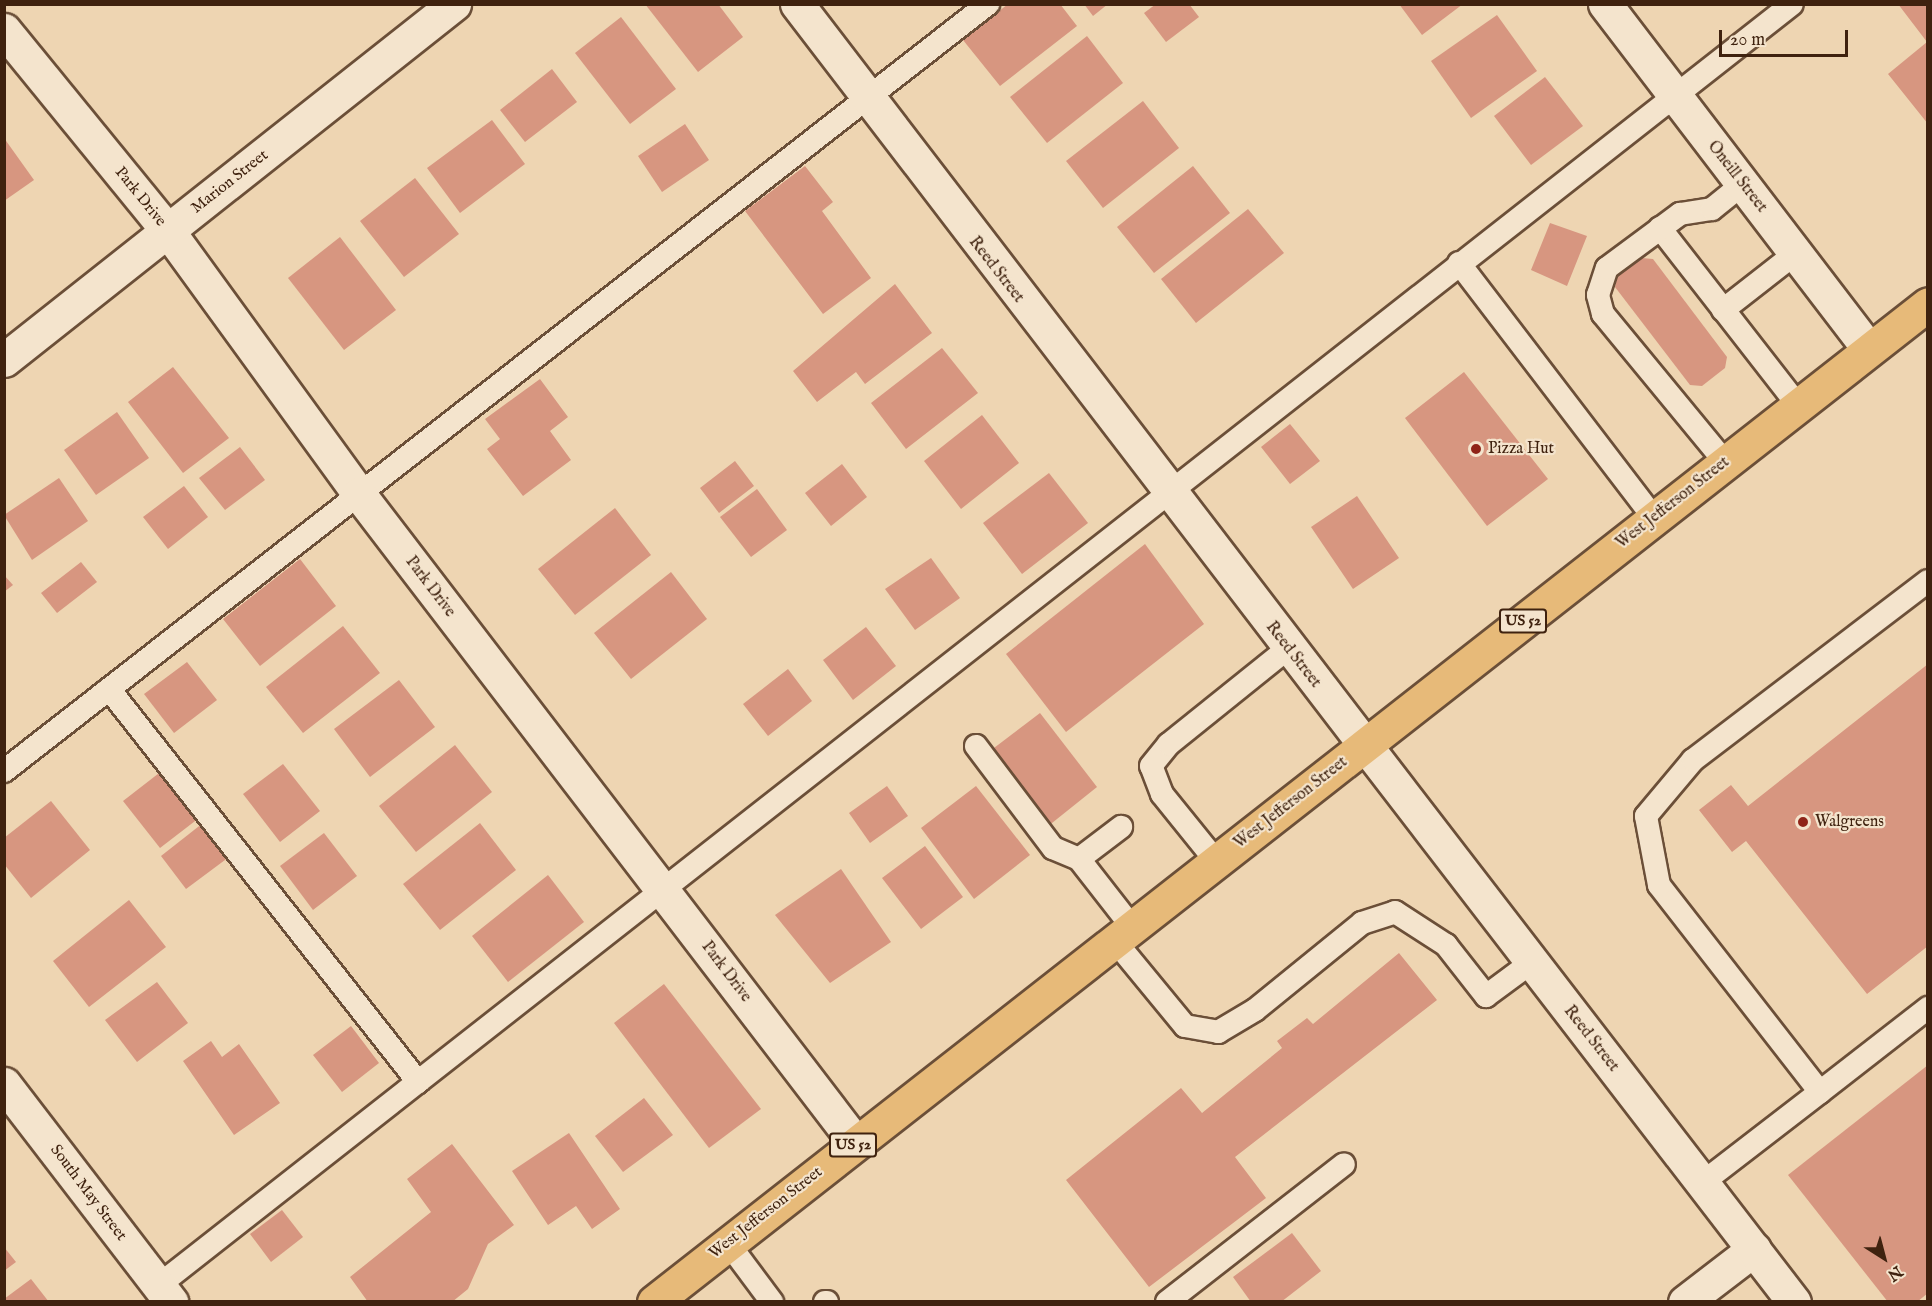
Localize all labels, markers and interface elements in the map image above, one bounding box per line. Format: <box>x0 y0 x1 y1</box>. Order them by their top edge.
scale bar <box>1722 18 1851 56</box>
text: 20 m <box>1730 29 1765 52</box>
street label: Oneill Street <box>1703 137 1771 217</box>
street label: Marion Street <box>188 146 272 218</box>
street label: Park Drive <box>110 163 170 231</box>
street label: Reed Street <box>964 233 1028 307</box>
place label: Pizza Hut <box>1488 439 1554 459</box>
marker: Pizza Hut <box>1469 442 1483 456</box>
street label: West Jefferson Street <box>1612 453 1734 553</box>
street label: Park Drive <box>401 553 459 621</box>
road number: US 52 <box>1499 609 1547 633</box>
street label: Reed Street <box>1261 618 1325 692</box>
street label: West Jefferson Street <box>1230 753 1352 853</box>
place label: Walgreens <box>1815 812 1884 832</box>
marker: Walgreens <box>1796 815 1810 829</box>
street label: Park Drive <box>697 938 755 1006</box>
street label: Reed Street <box>1559 1002 1623 1076</box>
road number: US 52 <box>829 1133 877 1157</box>
street label: South May Street <box>46 1141 130 1245</box>
street label: West Jefferson Street <box>705 1163 827 1263</box>
north arrow <box>1854 1228 1914 1288</box>
text: N <box>1883 1260 1906 1285</box>

